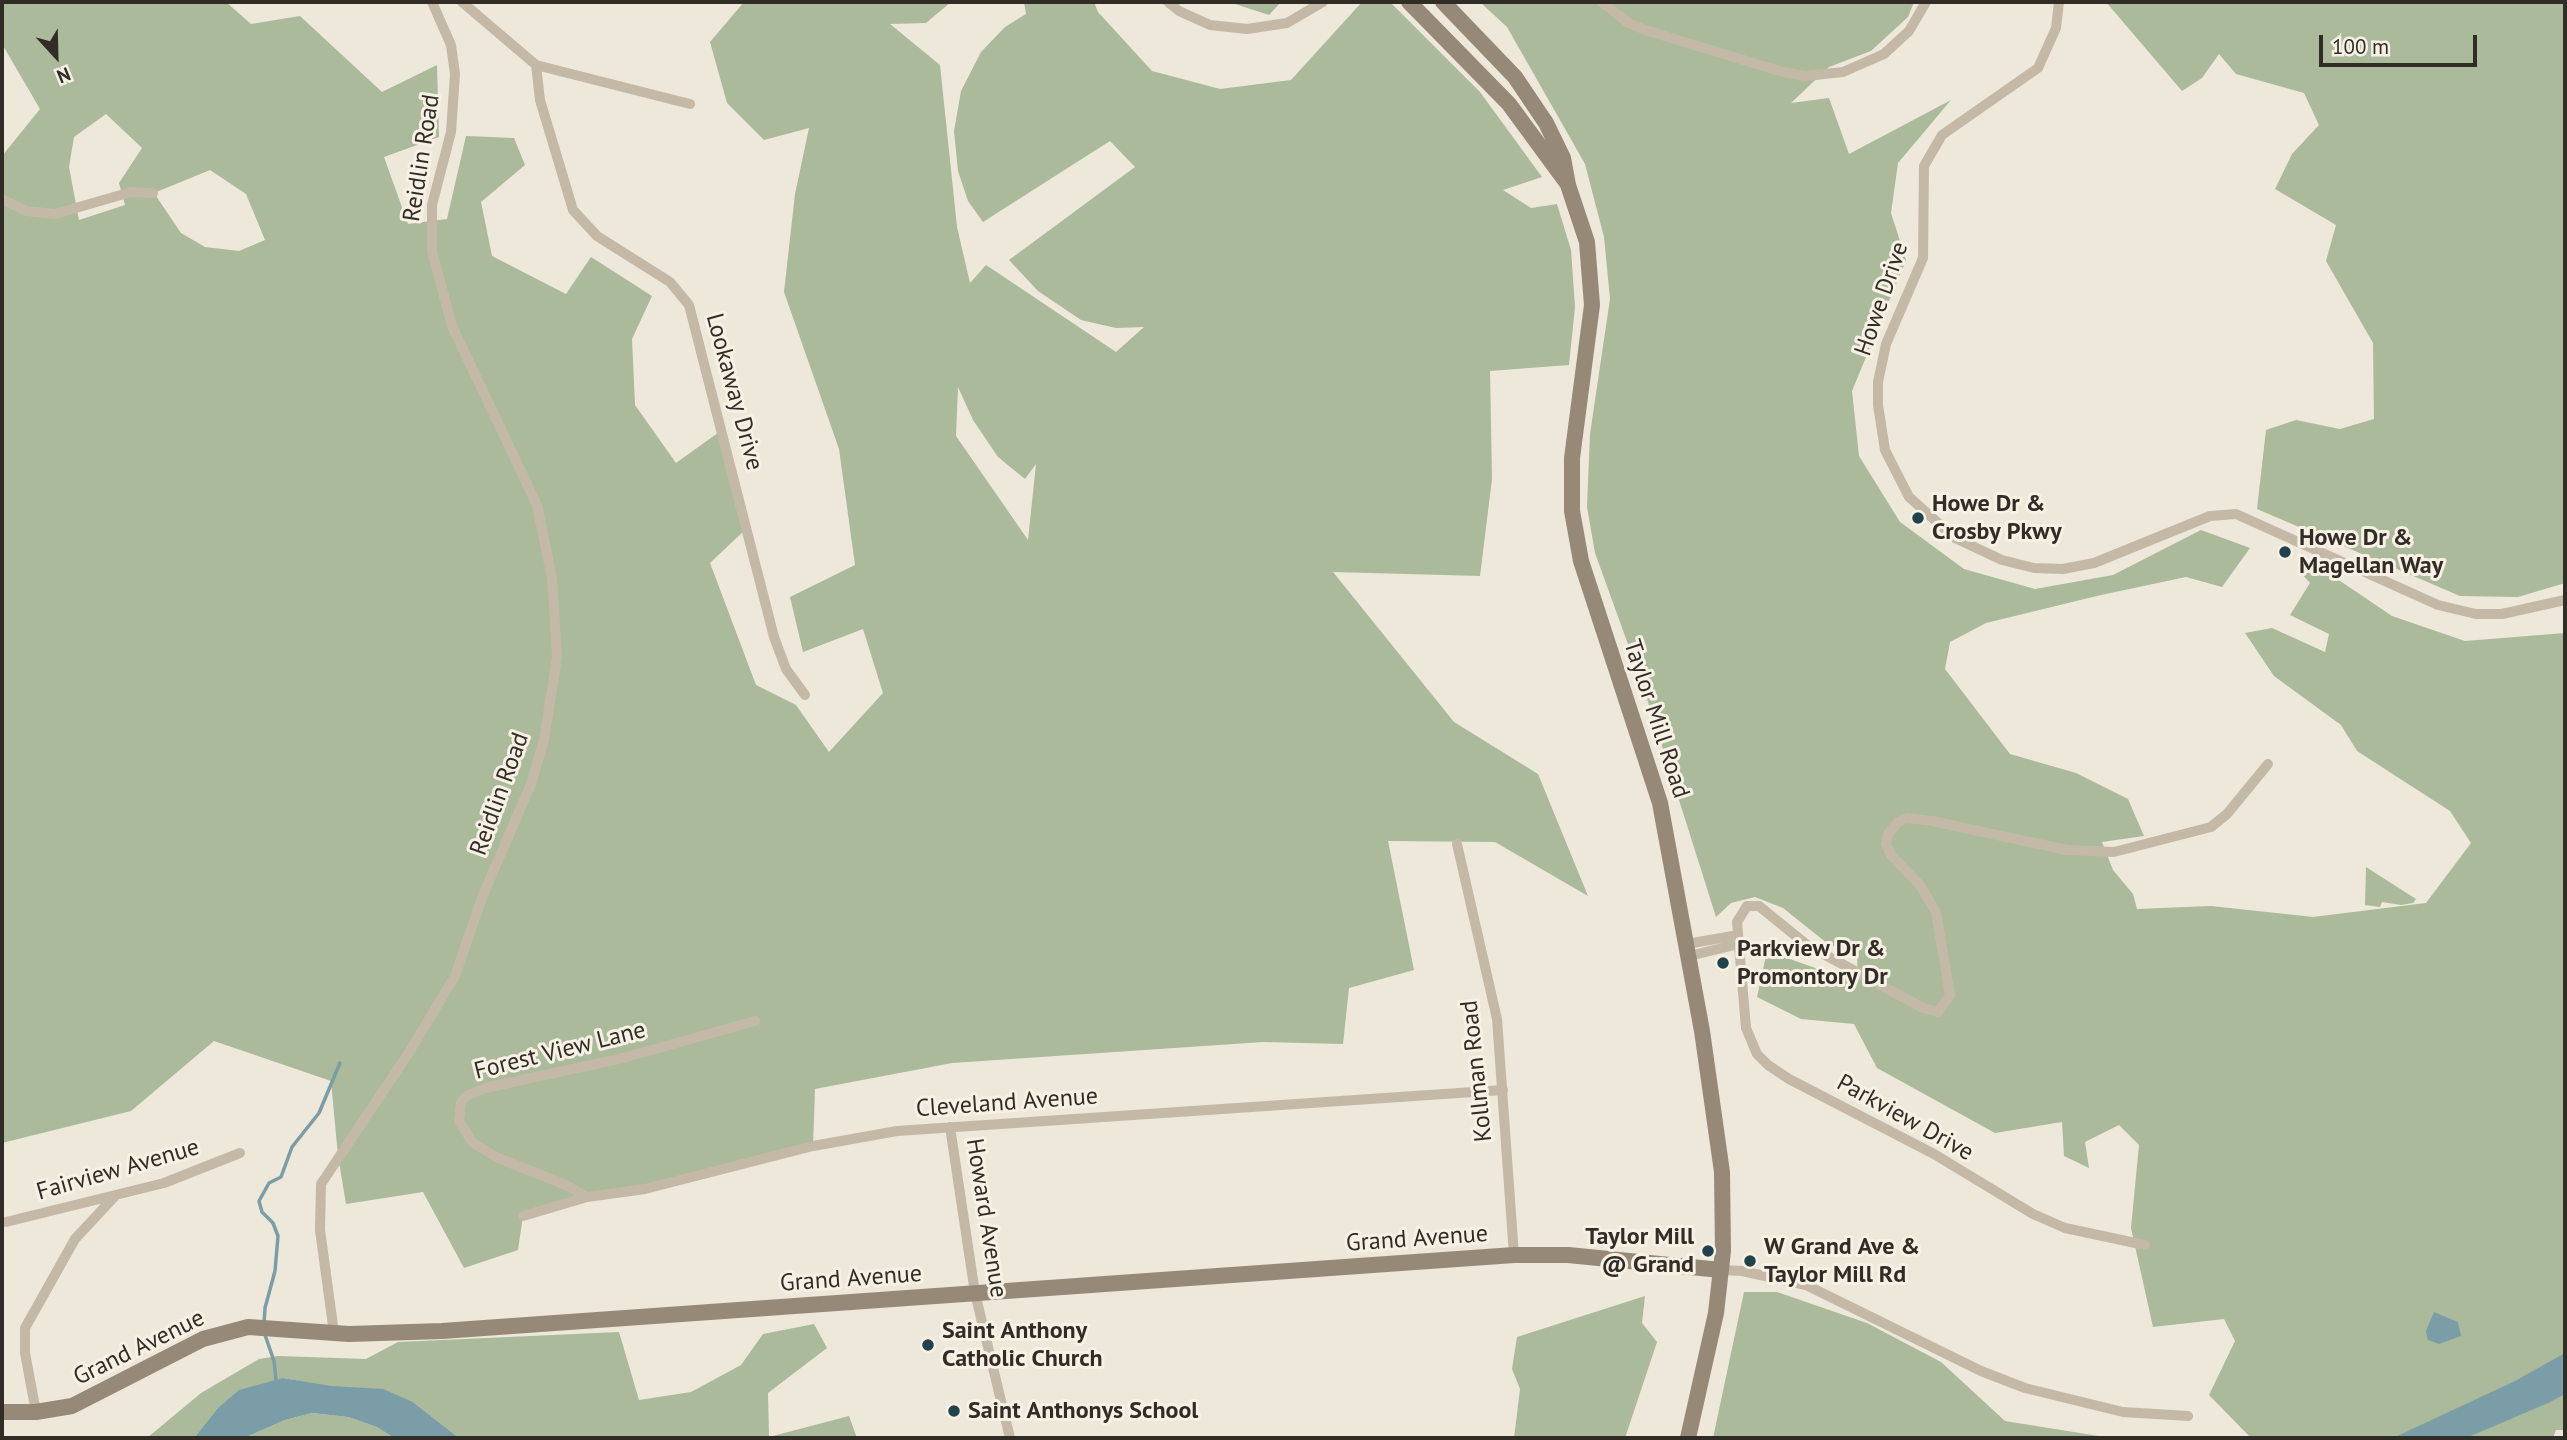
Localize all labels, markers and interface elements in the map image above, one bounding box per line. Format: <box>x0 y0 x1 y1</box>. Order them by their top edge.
north arrow <box>21 21 91 91</box>
scale bar <box>2322 21 2480 65</box>
text: 100 m <box>2332 33 2389 60</box>
text: N <box>54 62 74 89</box>
street label: Reidlin Road <box>398 92 446 224</box>
street label: Howe Drive <box>1849 238 1915 360</box>
street label: Lookaway Drive <box>699 310 769 474</box>
place label: Howe Dr & Crosby Pkwy <box>1932 490 2062 546</box>
marker: Howe Dr & Crosby Pkwy <box>1910 510 1926 526</box>
place label: Howe Dr & Magellan Way <box>2299 524 2443 580</box>
marker: Howe Dr & Magellan Way <box>2277 544 2293 560</box>
street label: Taylor Mill Road <box>1617 636 1695 802</box>
street label: Reidlin Road <box>465 729 535 859</box>
place label: Parkview Dr & Promontory Dr <box>1737 935 1888 991</box>
marker: Parkview Dr & Promontory Dr <box>1715 955 1731 971</box>
street label: Kollman Road <box>1455 999 1499 1143</box>
street label: Forest View Lane <box>471 1016 649 1086</box>
street label: Parkview Drive <box>1832 1069 1978 1167</box>
street label: Cleveland Avenue <box>915 1082 1099 1124</box>
street label: Fairview Avenue <box>33 1133 203 1207</box>
street label: Howard Avenue <box>959 1136 1013 1300</box>
street label: Grand Avenue <box>1345 1220 1489 1258</box>
place label: Taylor Mill @ Grand <box>1585 1223 1694 1279</box>
place label: W Grand Ave & Taylor Mill Rd <box>1764 1233 1920 1289</box>
marker: Taylor Mill @ Grand <box>1700 1243 1716 1259</box>
marker: W Grand Ave & Taylor Mill Rd <box>1742 1253 1758 1269</box>
street label: Grand Avenue <box>779 1260 923 1298</box>
street label: Grand Avenue <box>69 1304 209 1392</box>
place label: Saint Anthony Catholic Church <box>942 1317 1103 1373</box>
marker: Saint Anthony Catholic Church <box>920 1337 936 1353</box>
place label: Saint Anthonys School <box>968 1397 1198 1425</box>
marker: Saint Anthonys School <box>946 1403 962 1419</box>

